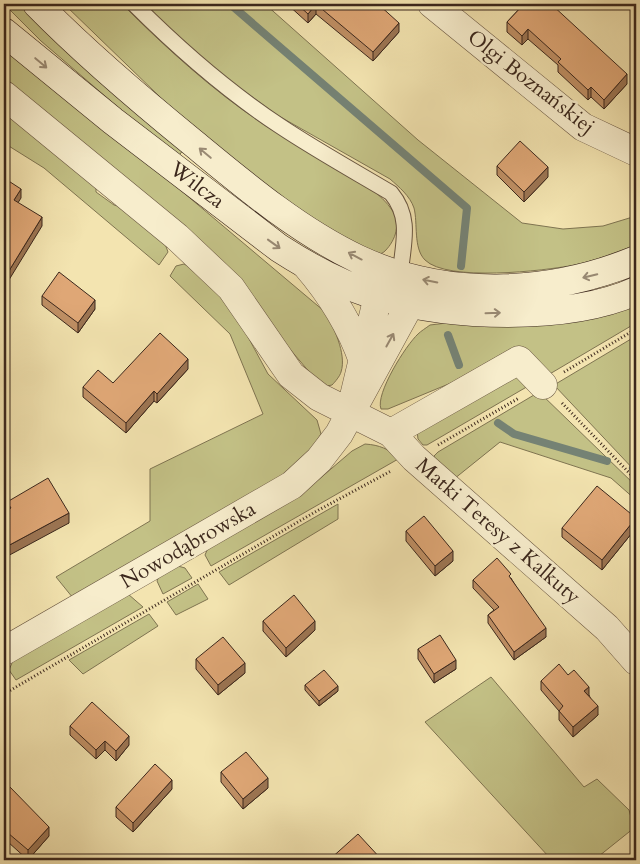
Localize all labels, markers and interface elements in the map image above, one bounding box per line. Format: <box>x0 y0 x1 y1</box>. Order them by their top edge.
street label: Olgi Boznańskiej <box>461 23 601 141</box>
one-way arrow <box>34 57 47 68</box>
one-way arrow <box>199 148 212 159</box>
street label: Wilcza <box>163 154 231 215</box>
one-way arrow <box>267 239 281 249</box>
one-way arrow <box>348 251 363 260</box>
one-way arrow <box>583 272 599 281</box>
one-way arrow <box>422 275 438 285</box>
one-way arrow <box>485 308 501 317</box>
one-way arrow <box>386 333 396 348</box>
street label: Matki Teresy z Kalkuty <box>409 451 587 611</box>
street label: Nowodąbrowska <box>115 494 261 596</box>

